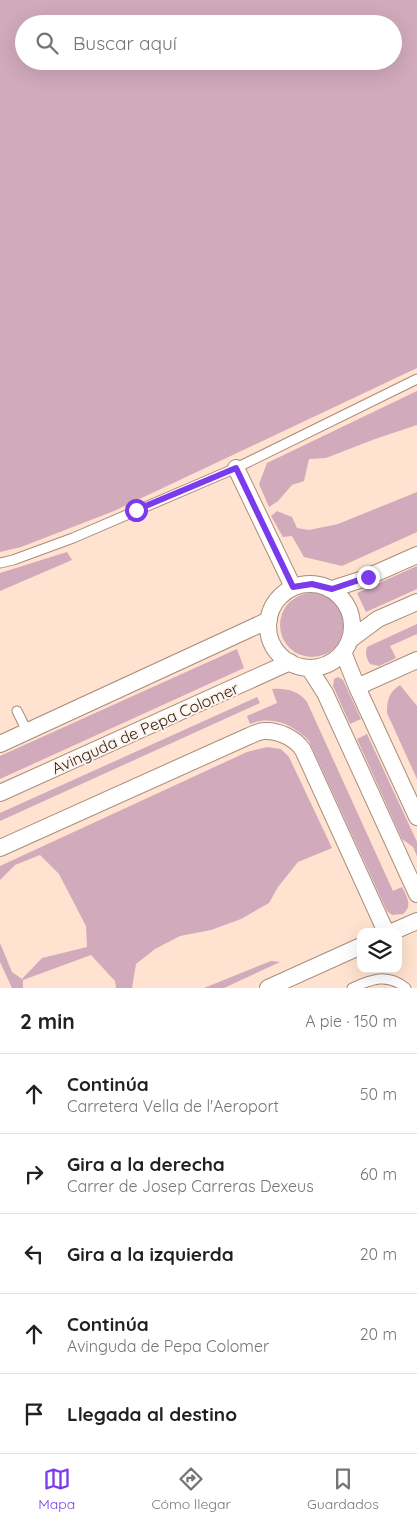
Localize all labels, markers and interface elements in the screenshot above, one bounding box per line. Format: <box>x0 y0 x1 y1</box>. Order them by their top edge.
search box <box>15 15 402 70</box>
icon: search <box>33 29 61 57</box>
text: Buscar aquí <box>73 31 177 55</box>
route start <box>125 499 148 522</box>
route end <box>357 566 380 589</box>
street label: Avinguda de Pepa Colomer <box>49 678 241 778</box>
map controls <box>357 928 402 973</box>
button: layers <box>357 928 402 973</box>
text: 2 min <box>20 1008 75 1034</box>
text: A pie · 150 m <box>305 1011 397 1031</box>
text: Continúa <box>67 1072 149 1096</box>
icon: ahead <box>20 1080 48 1108</box>
text: 50 m <box>360 1084 397 1104</box>
text: Carretera Vella de l'Aeroport <box>67 1096 279 1116</box>
text: Gira a la derecha <box>67 1152 225 1176</box>
icon: right <box>20 1160 48 1188</box>
text: 60 m <box>360 1164 397 1184</box>
text: Carrer de Josep Carreras Dexeus <box>67 1176 314 1196</box>
icon: left <box>20 1240 48 1268</box>
text: Gira a la izquierda <box>67 1242 234 1266</box>
text: 20 m <box>360 1244 397 1264</box>
text: Continúa <box>67 1312 149 1336</box>
icon: ahead <box>20 1320 48 1348</box>
text: 20 m <box>360 1324 397 1344</box>
text: Avinguda de Pepa Colomer <box>67 1336 269 1356</box>
icon: arrive <box>20 1400 48 1428</box>
text: Llegada al destino <box>67 1402 237 1426</box>
tab: Mapa <box>38 1465 75 1513</box>
tab: Cómo llegar <box>151 1465 231 1513</box>
tab: Guardados <box>307 1465 379 1513</box>

